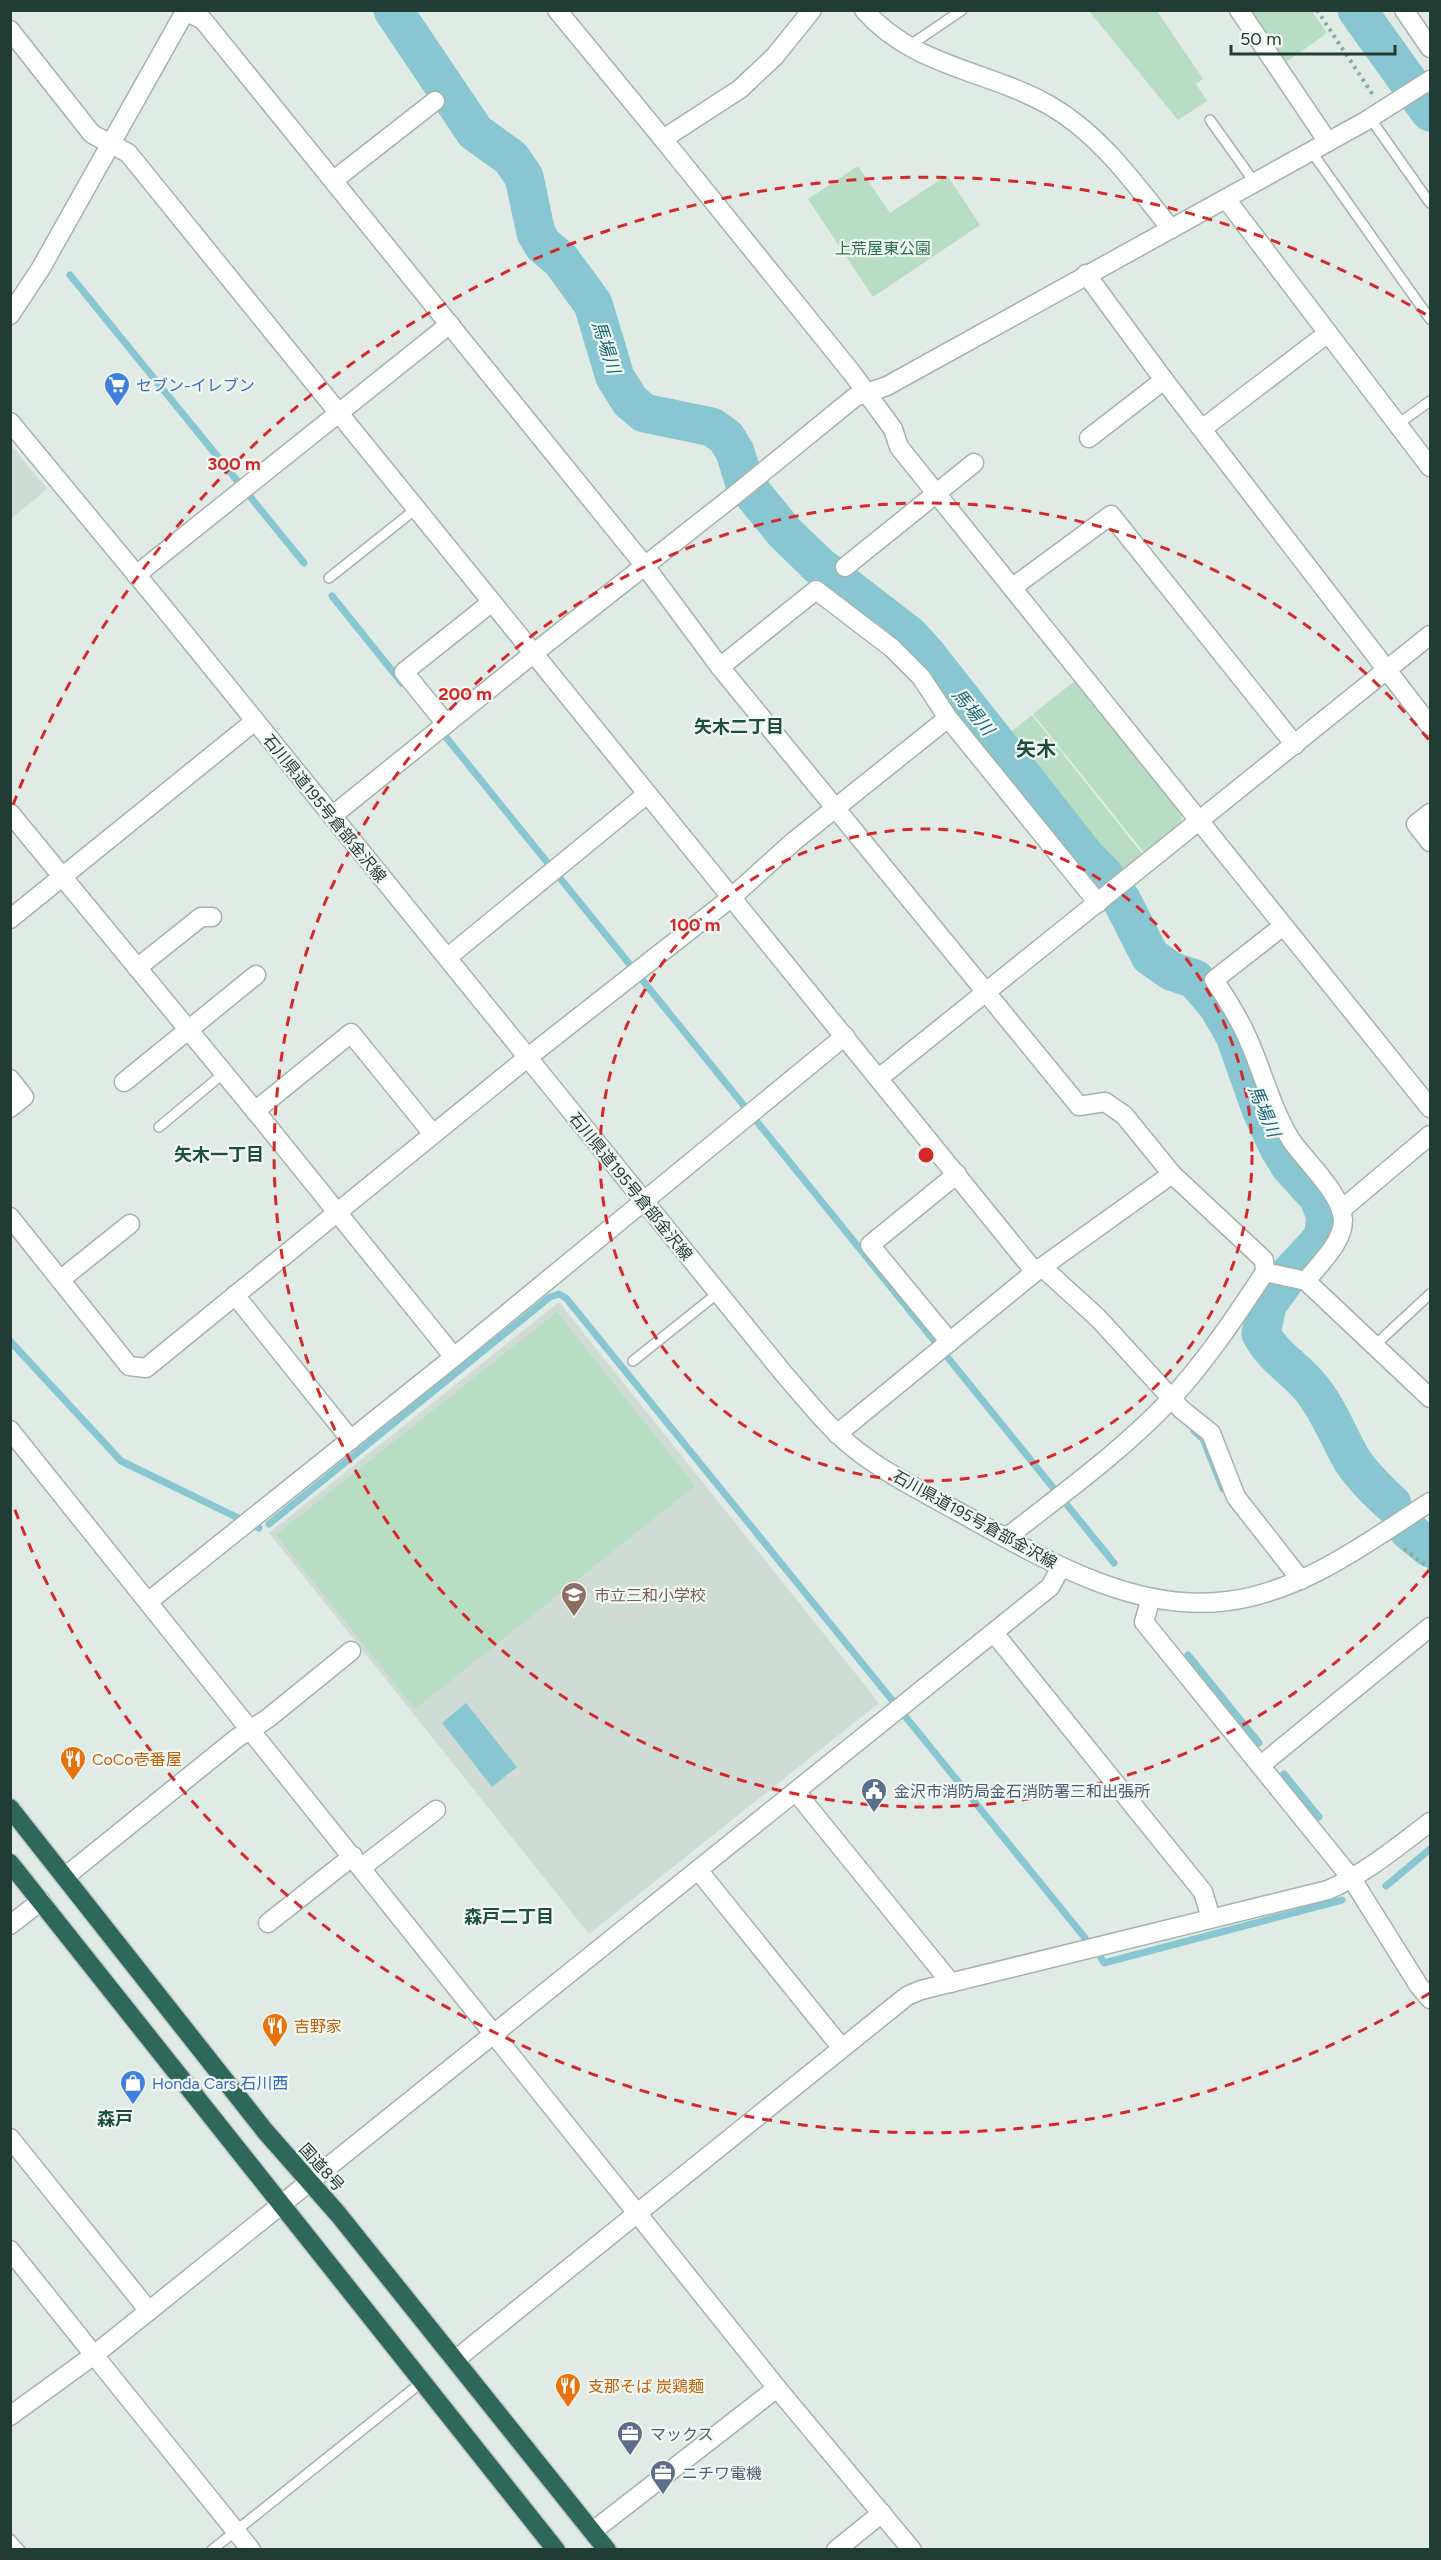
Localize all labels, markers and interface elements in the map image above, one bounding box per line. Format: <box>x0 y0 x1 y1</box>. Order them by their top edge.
scale bar <box>1231 18 1394 56</box>
text: 50 m <box>1240 28 1282 50</box>
park label: 上荒屋東公園 <box>835 239 931 258</box>
water label: 馬場川 <box>587 318 625 378</box>
supermarket icon: セブン-イレブン <box>102 370 132 408</box>
place label: セブン-イレブン <box>136 376 255 395</box>
text: 300 m <box>207 453 261 475</box>
text: 200 m <box>438 683 492 705</box>
water label: 馬場川 <box>947 684 1000 741</box>
district label: 矢木二丁目 <box>694 716 784 738</box>
street label: 石川県道195号倉部金沢線 <box>259 730 390 886</box>
district label: 矢木 <box>1016 737 1056 761</box>
text: 100 m <box>670 914 720 936</box>
water label: 馬場川 <box>1243 1082 1285 1142</box>
street label: 石川県道195号倉部金沢線 <box>565 1108 696 1264</box>
district label: 矢木一丁目 <box>174 1144 264 1166</box>
centre of rings <box>916 1145 936 1165</box>
street label: 石川県道195号倉部金沢線 <box>889 1466 1060 1573</box>
school or university icon: 市立三和小学校 <box>559 1580 589 1618</box>
place label: 市立三和小学校 <box>594 1586 706 1605</box>
restaurant icon: CoCo壱番屋 <box>58 1744 88 1782</box>
place label: CoCo壱番屋 <box>92 1750 182 1769</box>
public building icon: 金沢市消防局金石消防署三和出張所 <box>859 1776 889 1814</box>
place label: 金沢市消防局金石消防署三和出張所 <box>894 1782 1150 1801</box>
district label: 森戸二丁目 <box>464 1906 554 1928</box>
restaurant icon: 吉野家 <box>260 2011 290 2049</box>
place label: 吉野家 <box>294 2017 342 2036</box>
shop icon: Honda Cars 石川西 <box>118 2068 148 2106</box>
place label: Honda Cars 石川西 <box>152 2074 288 2093</box>
district label: 森戸 <box>97 2108 133 2130</box>
street label: 国道8号 <box>295 2139 348 2195</box>
restaurant icon: 支那そば 炭鶏麺 <box>553 2371 583 2409</box>
place label: 支那そば 炭鶏麺 <box>588 2377 704 2396</box>
office icon: マックス <box>615 2419 645 2457</box>
place label: マックス <box>650 2425 714 2444</box>
office icon: ニチワ電機 <box>648 2458 678 2496</box>
place label: ニチワ電機 <box>682 2464 762 2483</box>

